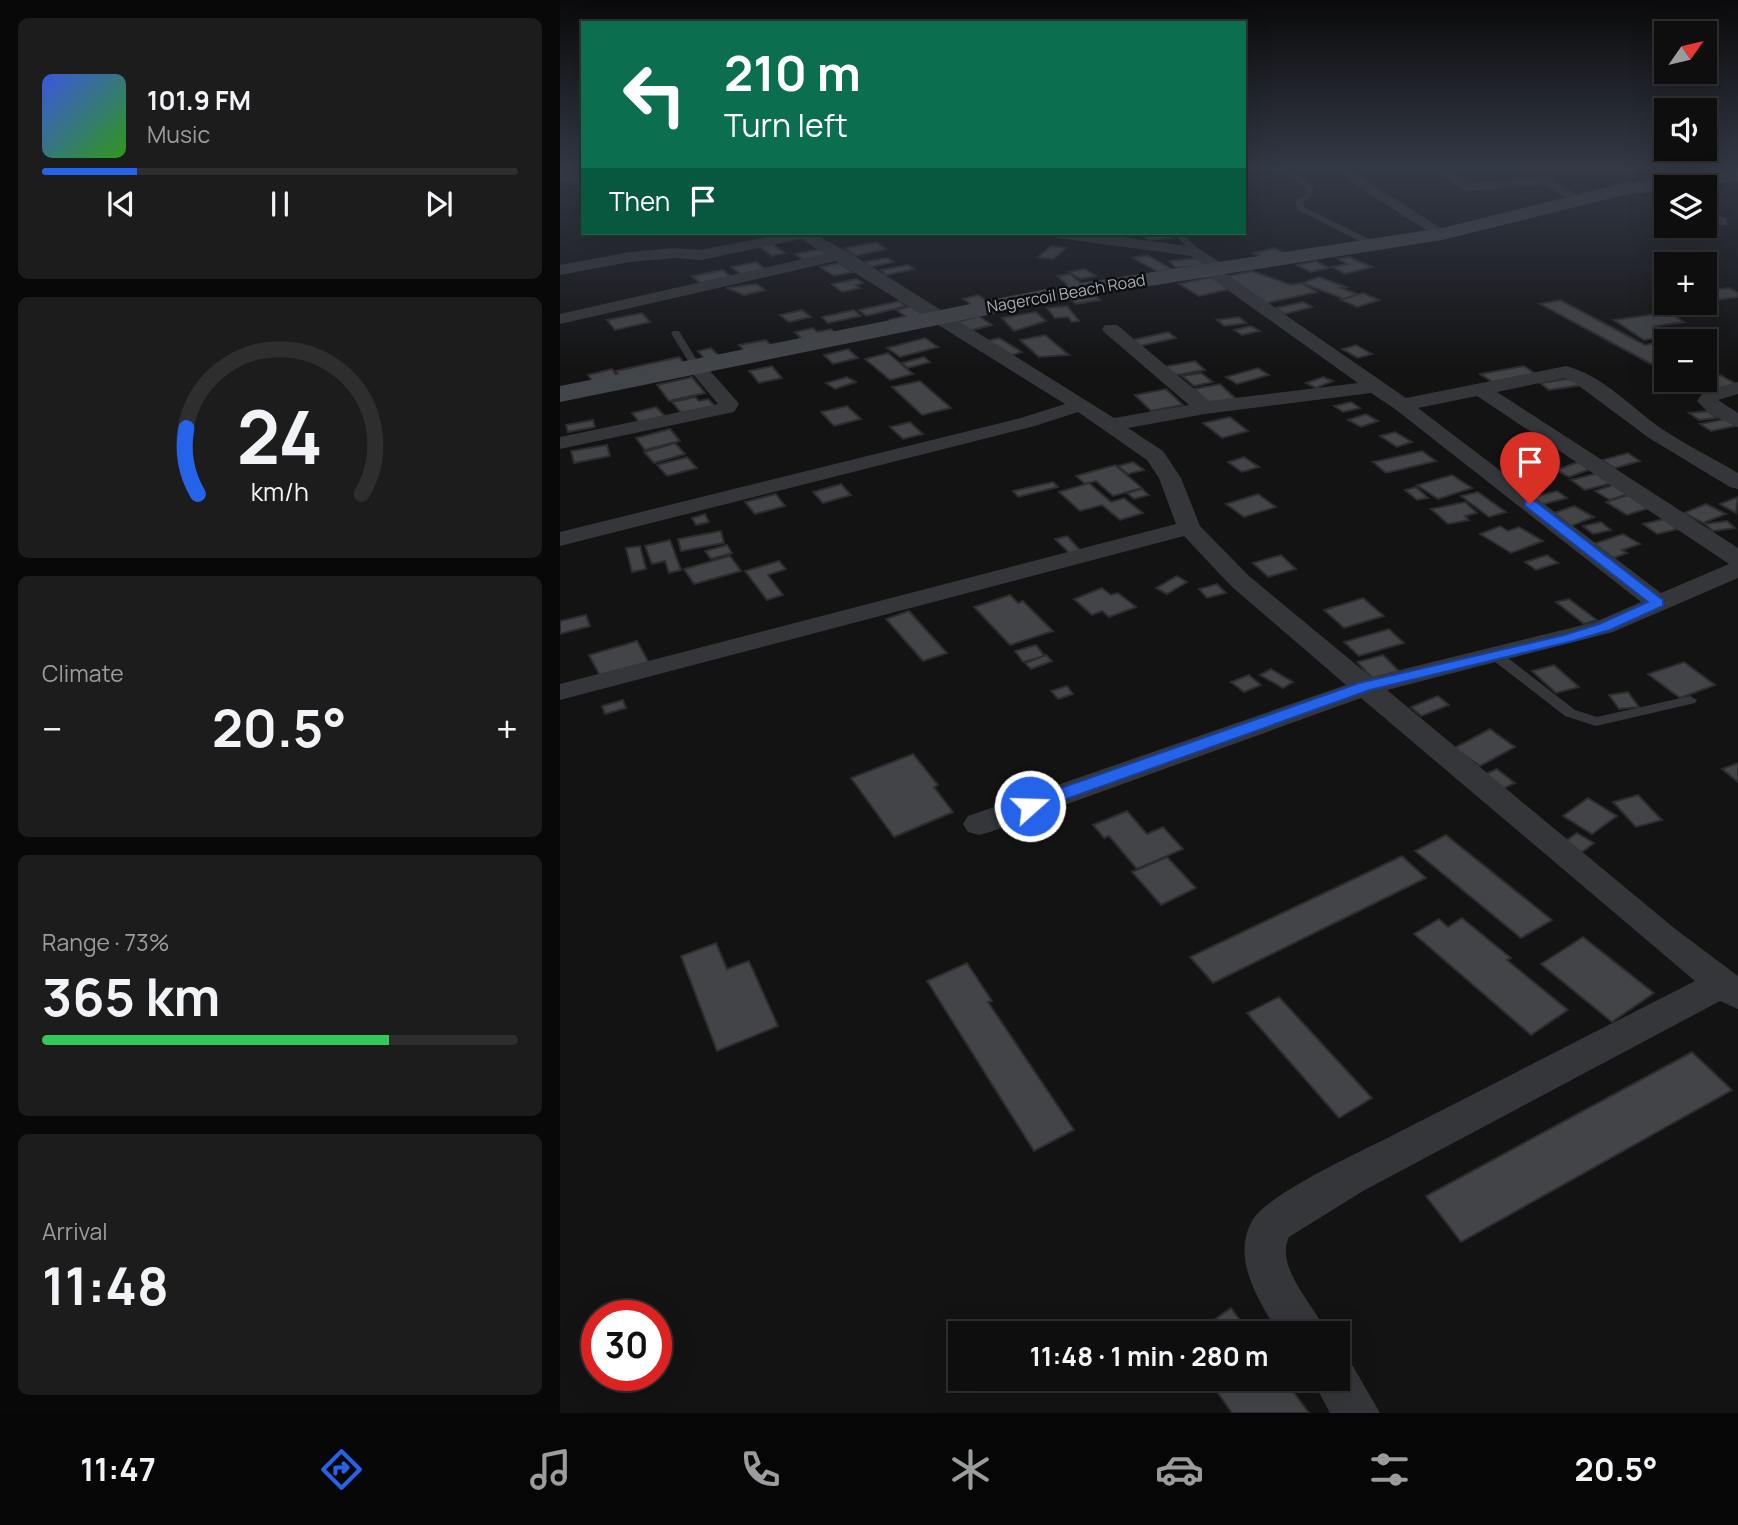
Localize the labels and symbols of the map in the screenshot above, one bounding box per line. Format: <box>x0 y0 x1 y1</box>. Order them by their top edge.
north arrow <box>1654 21 1717 84</box>
street label: Nagercoil Beach Road <box>985 268 1147 318</box>
pin <box>1500 432 1560 504</box>
position arrow <box>993 769 1067 843</box>
speed limit sign: 30 <box>581 1300 672 1391</box>

